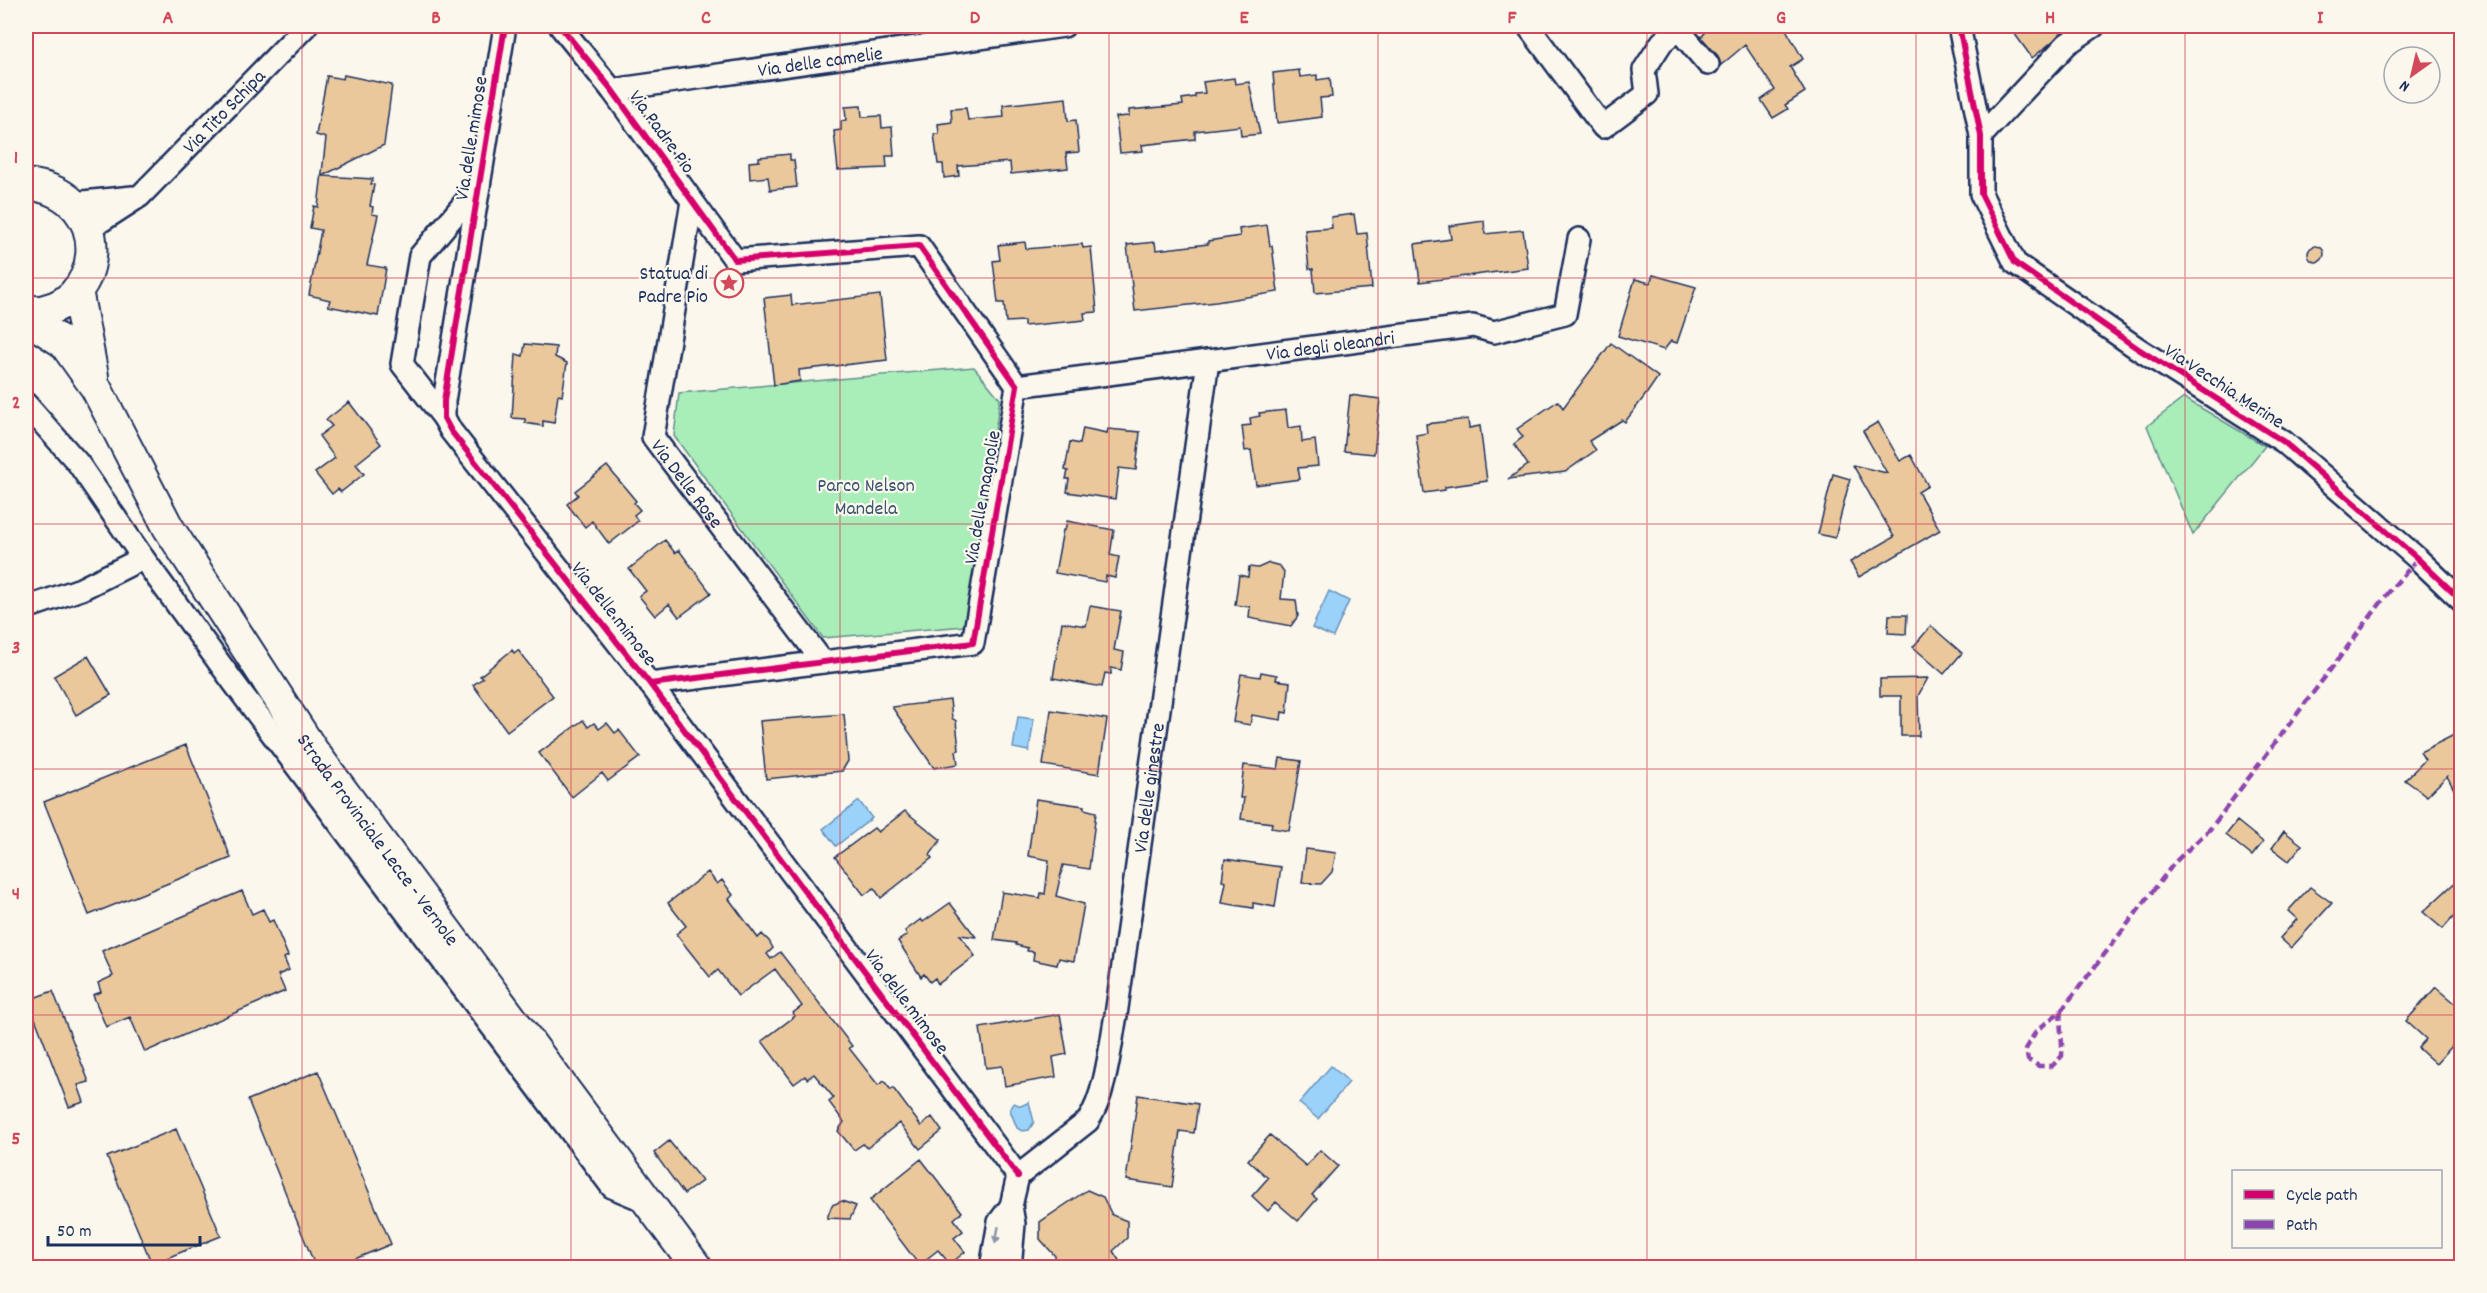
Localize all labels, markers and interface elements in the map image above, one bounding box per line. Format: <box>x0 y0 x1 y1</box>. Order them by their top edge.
text: A <box>163 5 174 33</box>
text: B <box>431 5 441 33</box>
text: C <box>701 5 711 33</box>
text: D <box>970 5 981 33</box>
text: E <box>1239 5 1249 33</box>
text: F <box>1508 5 1518 33</box>
text: G <box>1776 5 1786 33</box>
text: H <box>2045 5 2055 33</box>
text: I <box>2317 5 2324 33</box>
street label: Via delle camelie <box>756 41 885 86</box>
north arrow <box>2382 45 2442 105</box>
street label: Via Tito Schipa <box>178 64 274 161</box>
street label: Via delle mimose <box>449 74 497 203</box>
text: N <box>2395 74 2415 97</box>
street label: Via Padre Pio <box>621 85 701 181</box>
text: 1 <box>14 145 18 173</box>
place label: Statua di Padre Pio <box>638 261 708 312</box>
place icon: Statua di Padre Pio <box>713 267 745 299</box>
street label: Via degli oleandri <box>1265 325 1397 370</box>
street label: Via Vecchia Merine <box>2158 338 2289 437</box>
text: 2 <box>12 390 20 418</box>
street label: Via delle magnolie <box>958 428 1010 567</box>
street label: Via Delle Rose <box>643 434 728 536</box>
park label: Parco Nelson Mandela <box>817 473 915 524</box>
street label: Via delle mimose <box>563 557 662 673</box>
text: 3 <box>12 635 20 663</box>
street label: Via delle ginestre <box>1128 721 1174 855</box>
street label: Strada Provinciale Lecce - Vernole <box>288 729 464 953</box>
text: 4 <box>12 881 20 909</box>
street label: Via delle mimose <box>857 944 955 1062</box>
text: 5 <box>11 1126 21 1154</box>
legend <box>2232 1170 2442 1248</box>
text: Cycle path <box>2286 1184 2357 1209</box>
scale bar <box>48 1209 200 1247</box>
text: Path <box>2286 1214 2318 1239</box>
text: 50 m <box>57 1220 92 1245</box>
one-way arrow <box>992 1225 1001 1244</box>

